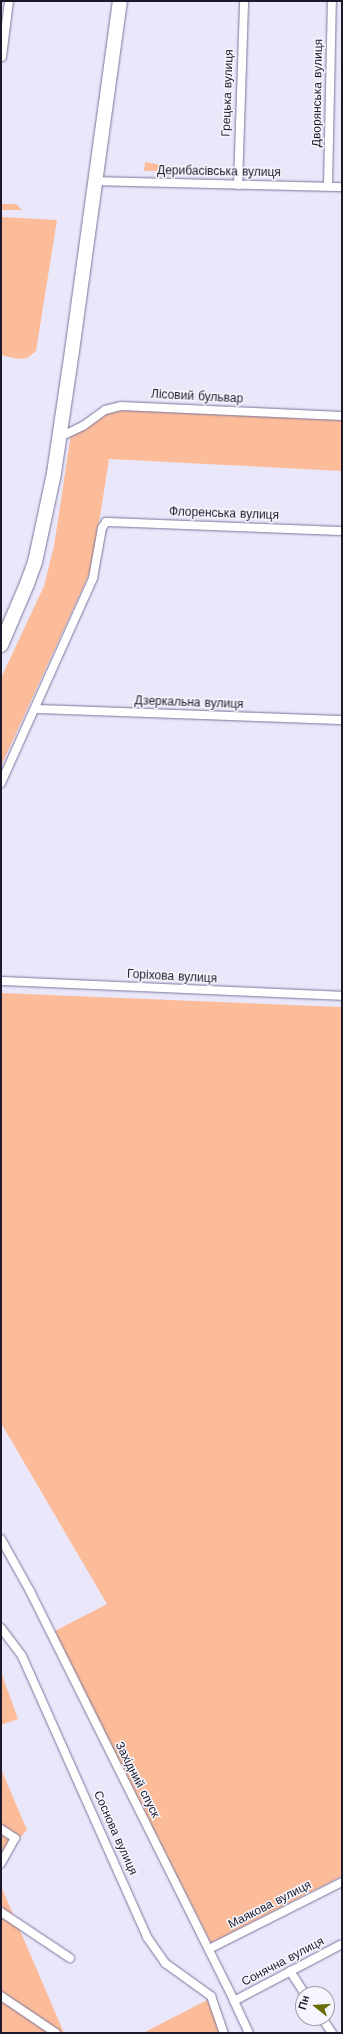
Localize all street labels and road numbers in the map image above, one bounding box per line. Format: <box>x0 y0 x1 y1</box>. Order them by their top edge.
street label: Дворянська вулиця <box>310 39 326 147</box>
street label: Грецька вулиця <box>219 49 237 137</box>
street label: Дерибасівська вулиця <box>157 164 281 180</box>
street label: Лісовий бульвар <box>150 387 244 407</box>
street label: Флоренська вулиця <box>169 505 279 523</box>
street label: Дзеркальна вулиця <box>134 694 244 712</box>
street label: Горіхова вулиця <box>127 967 217 987</box>
street label: Західний спуск <box>112 1740 162 1820</box>
street label: Соснова вулиця <box>90 1789 140 1877</box>
street label: Маякова вулиця <box>226 1878 314 1932</box>
street label: Сонячна вулиця <box>239 1934 327 1990</box>

